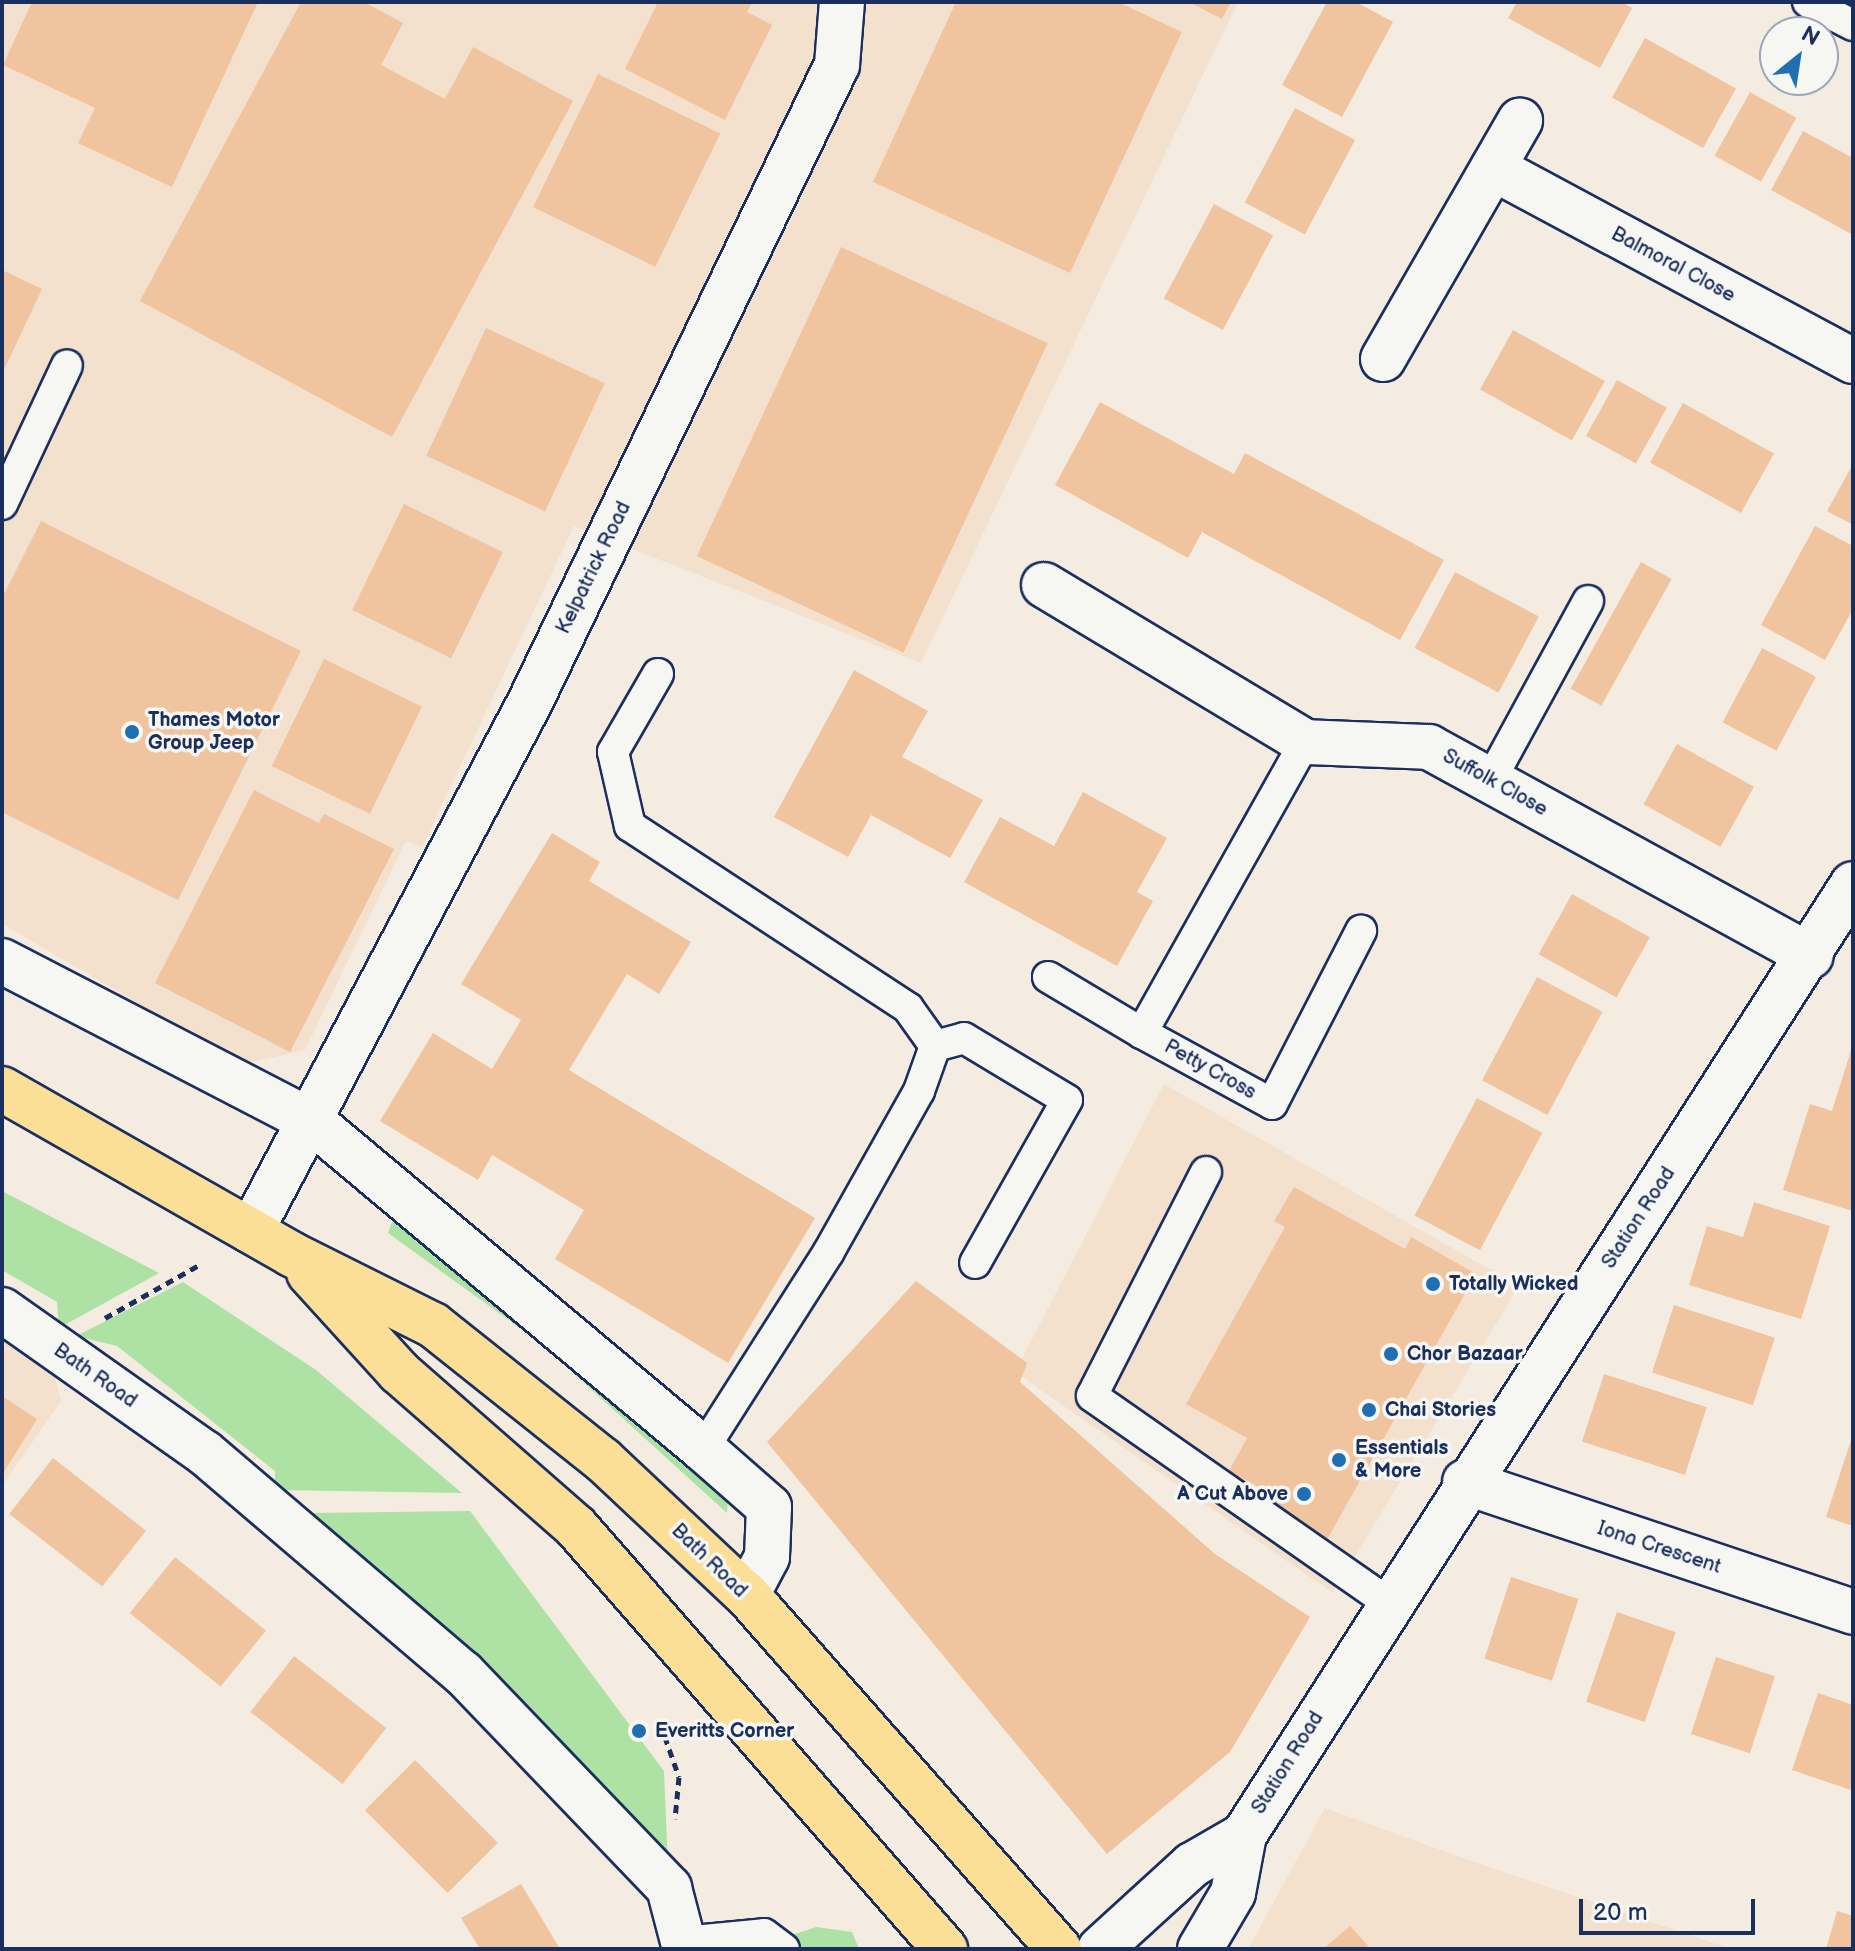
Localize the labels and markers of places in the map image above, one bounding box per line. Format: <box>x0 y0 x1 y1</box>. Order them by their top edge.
place label: Thames Motor Group Jeep <box>148 708 280 755</box>
marker: Thames Motor Group Jeep <box>123 723 141 741</box>
place label: Totally Wicked <box>1449 1272 1579 1296</box>
marker: Totally Wicked <box>1424 1275 1442 1293</box>
place label: Chor Bazaar <box>1407 1342 1523 1366</box>
marker: Chor Bazaar <box>1382 1345 1400 1363</box>
place label: Chai Stories <box>1385 1398 1496 1422</box>
marker: Chai Stories <box>1360 1401 1378 1419</box>
place label: Essentials & More <box>1355 1436 1448 1483</box>
marker: Essentials & More <box>1330 1451 1348 1469</box>
place label: A Cut Above <box>1177 1482 1288 1506</box>
marker: A Cut Above <box>1295 1485 1313 1503</box>
place label: Everitts Corner <box>655 1719 794 1743</box>
marker: Everitts Corner <box>630 1722 648 1740</box>

